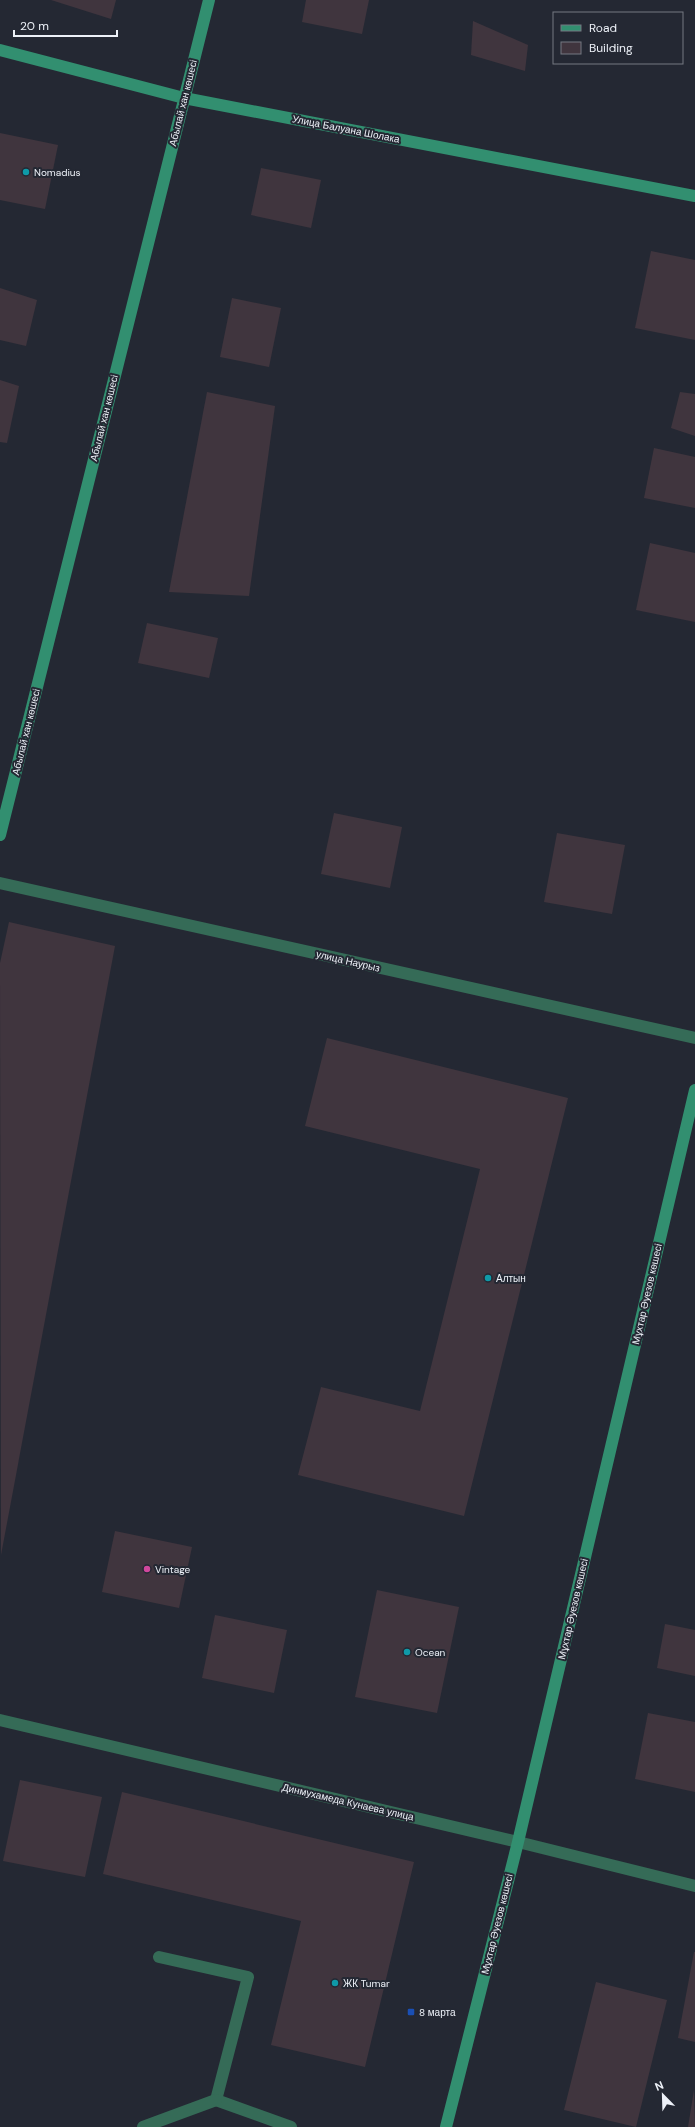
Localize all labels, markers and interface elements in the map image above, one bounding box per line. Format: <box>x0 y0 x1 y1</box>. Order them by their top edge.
scale bar <box>14 12 117 38</box>
legend <box>553 12 683 64</box>
text: 20 m <box>20 18 49 34</box>
text: Road <box>589 20 617 36</box>
text: Building <box>589 40 633 56</box>
street label: Абылай хан көшесі <box>166 58 200 148</box>
street label: Улица Балуана Шолака <box>291 112 401 146</box>
place label: Nomadius <box>34 166 81 179</box>
marker: Nomadius <box>21 167 31 177</box>
street label: Абылай хан көшесі <box>87 373 121 463</box>
street label: Абылай хан көшесі <box>9 687 43 777</box>
street label: улица Наурыз <box>315 947 382 975</box>
street label: Мұхтар Әуезов көшесі <box>629 1242 665 1346</box>
place label: Алтын <box>496 1272 526 1285</box>
marker: Алтын <box>483 1273 493 1283</box>
street label: Мұхтар Әуезов көшесі <box>555 1557 591 1661</box>
place label: Vintage <box>155 1563 191 1576</box>
marker: Vintage <box>142 1564 152 1574</box>
place label: Ocean <box>415 1646 446 1659</box>
marker: Ocean <box>402 1647 412 1657</box>
street label: Динмухамеда Кунаева улица <box>281 1780 416 1824</box>
street label: Мұхтар Әуезов көшесі <box>478 1872 516 1976</box>
place label: ЖК Tumar <box>343 1977 390 1990</box>
marker: ЖК Tumar <box>330 1978 340 1988</box>
place label: 8 марта <box>419 2006 456 2019</box>
marker: 8 марта <box>406 2007 416 2017</box>
north arrow <box>643 2075 683 2115</box>
text: N <box>653 2078 666 2094</box>

